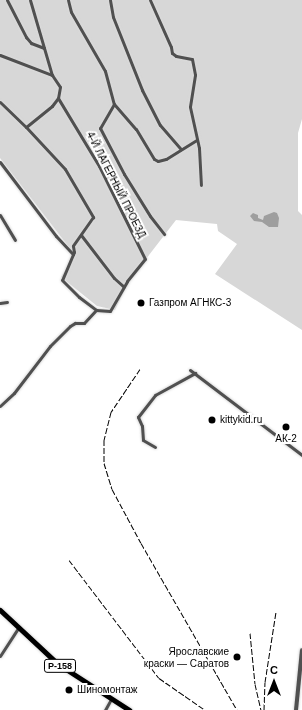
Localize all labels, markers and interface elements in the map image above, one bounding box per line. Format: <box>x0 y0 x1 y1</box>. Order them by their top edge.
street label: 4-Й ЛАГЕРНЫЙ ПРОЕЗД <box>84 130 148 240</box>
place label: Газпром АГНКС-3 <box>149 297 231 309</box>
marker: Газпром АГНКС-3 <box>136 298 146 308</box>
place label: kittykid.ru <box>220 414 262 426</box>
marker: kittykid.ru <box>207 415 217 425</box>
marker: АК-2 <box>281 422 291 432</box>
place label: АК-2 <box>275 433 297 445</box>
place label: Ярославские краски — Саратов <box>144 645 229 668</box>
marker: Ярославские краски — Саратов <box>232 652 242 662</box>
road number: Р-158 <box>43 659 77 673</box>
north arrow <box>254 662 294 702</box>
text: С <box>270 664 278 676</box>
place label: Шиномонтаж <box>77 684 138 696</box>
marker: Шиномонтаж <box>64 685 74 695</box>

